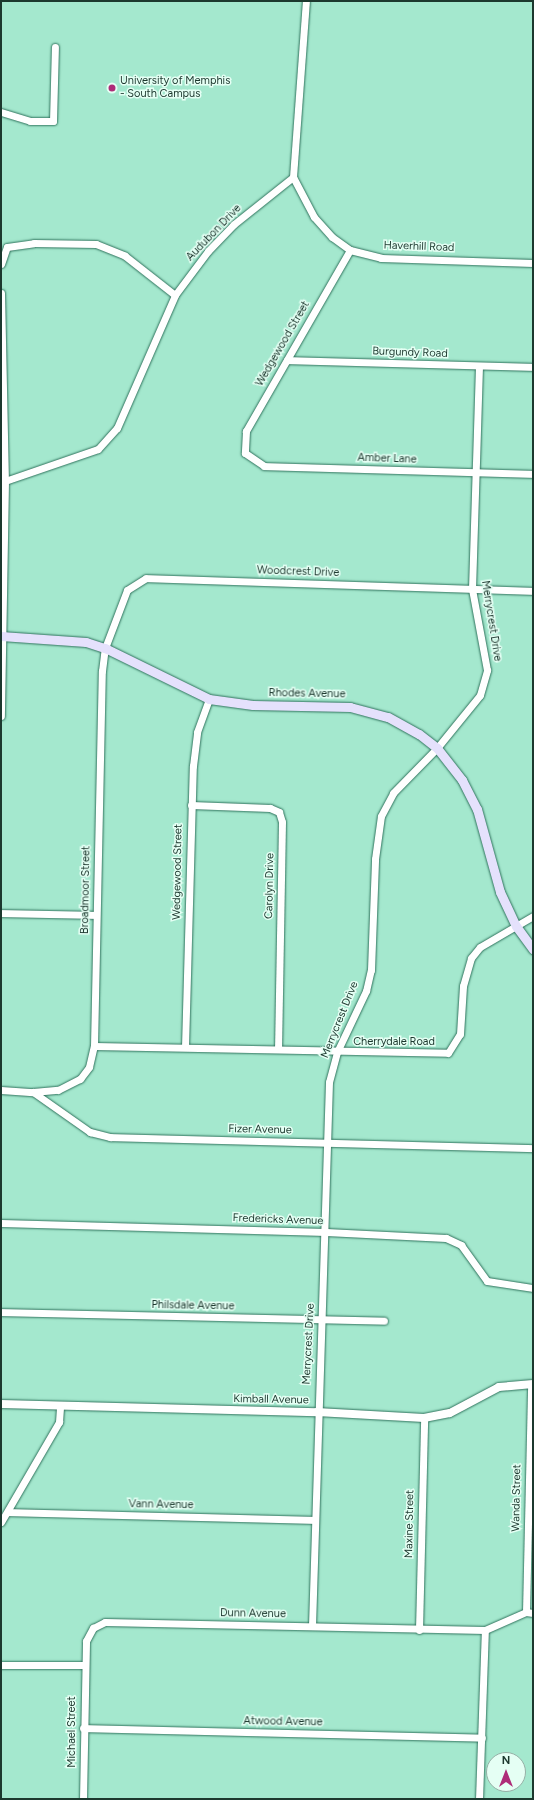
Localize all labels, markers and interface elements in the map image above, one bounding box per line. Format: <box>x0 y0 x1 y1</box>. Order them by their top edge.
place label: University of Memphis - South Campus <box>120 75 230 101</box>
marker: University of Memphis - South Campus <box>107 83 117 93</box>
street label: Audubon Drive <box>184 202 244 264</box>
street label: Haverhill Road <box>383 239 455 255</box>
street label: Wedgewood Street <box>253 299 313 389</box>
street label: Burgundy Road <box>372 345 448 361</box>
street label: Amber Lane <box>357 451 417 467</box>
street label: Woodcrest Drive <box>257 564 339 580</box>
street label: Merrycrest Drive <box>478 580 504 662</box>
street label: Rhodes Avenue <box>268 687 346 701</box>
street label: Wedgewood Street <box>171 824 185 920</box>
street label: Broadmoor Street <box>79 846 93 934</box>
street label: Carolyn Drive <box>263 853 277 919</box>
street label: Merrycrest Drive <box>319 980 361 1060</box>
street label: Cherrydale Road <box>353 1035 435 1049</box>
street label: Fizer Avenue <box>228 1123 292 1137</box>
street label: Fredericks Avenue <box>232 1212 324 1228</box>
street label: Philsdale Avenue <box>151 1299 235 1313</box>
street label: Merrycrest Drive <box>300 1303 318 1385</box>
street label: Kimball Avenue <box>233 1393 309 1407</box>
street label: Wanda Street <box>510 1464 524 1532</box>
street label: Maxine Street <box>403 1490 417 1558</box>
street label: Vann Avenue <box>128 1498 194 1512</box>
street label: Dunn Avenue <box>220 1607 286 1621</box>
street label: Michael Street <box>65 1696 79 1768</box>
street label: Atwood Avenue <box>243 1715 323 1729</box>
north arrow <box>486 1752 526 1792</box>
text: N <box>502 1754 510 1767</box>

